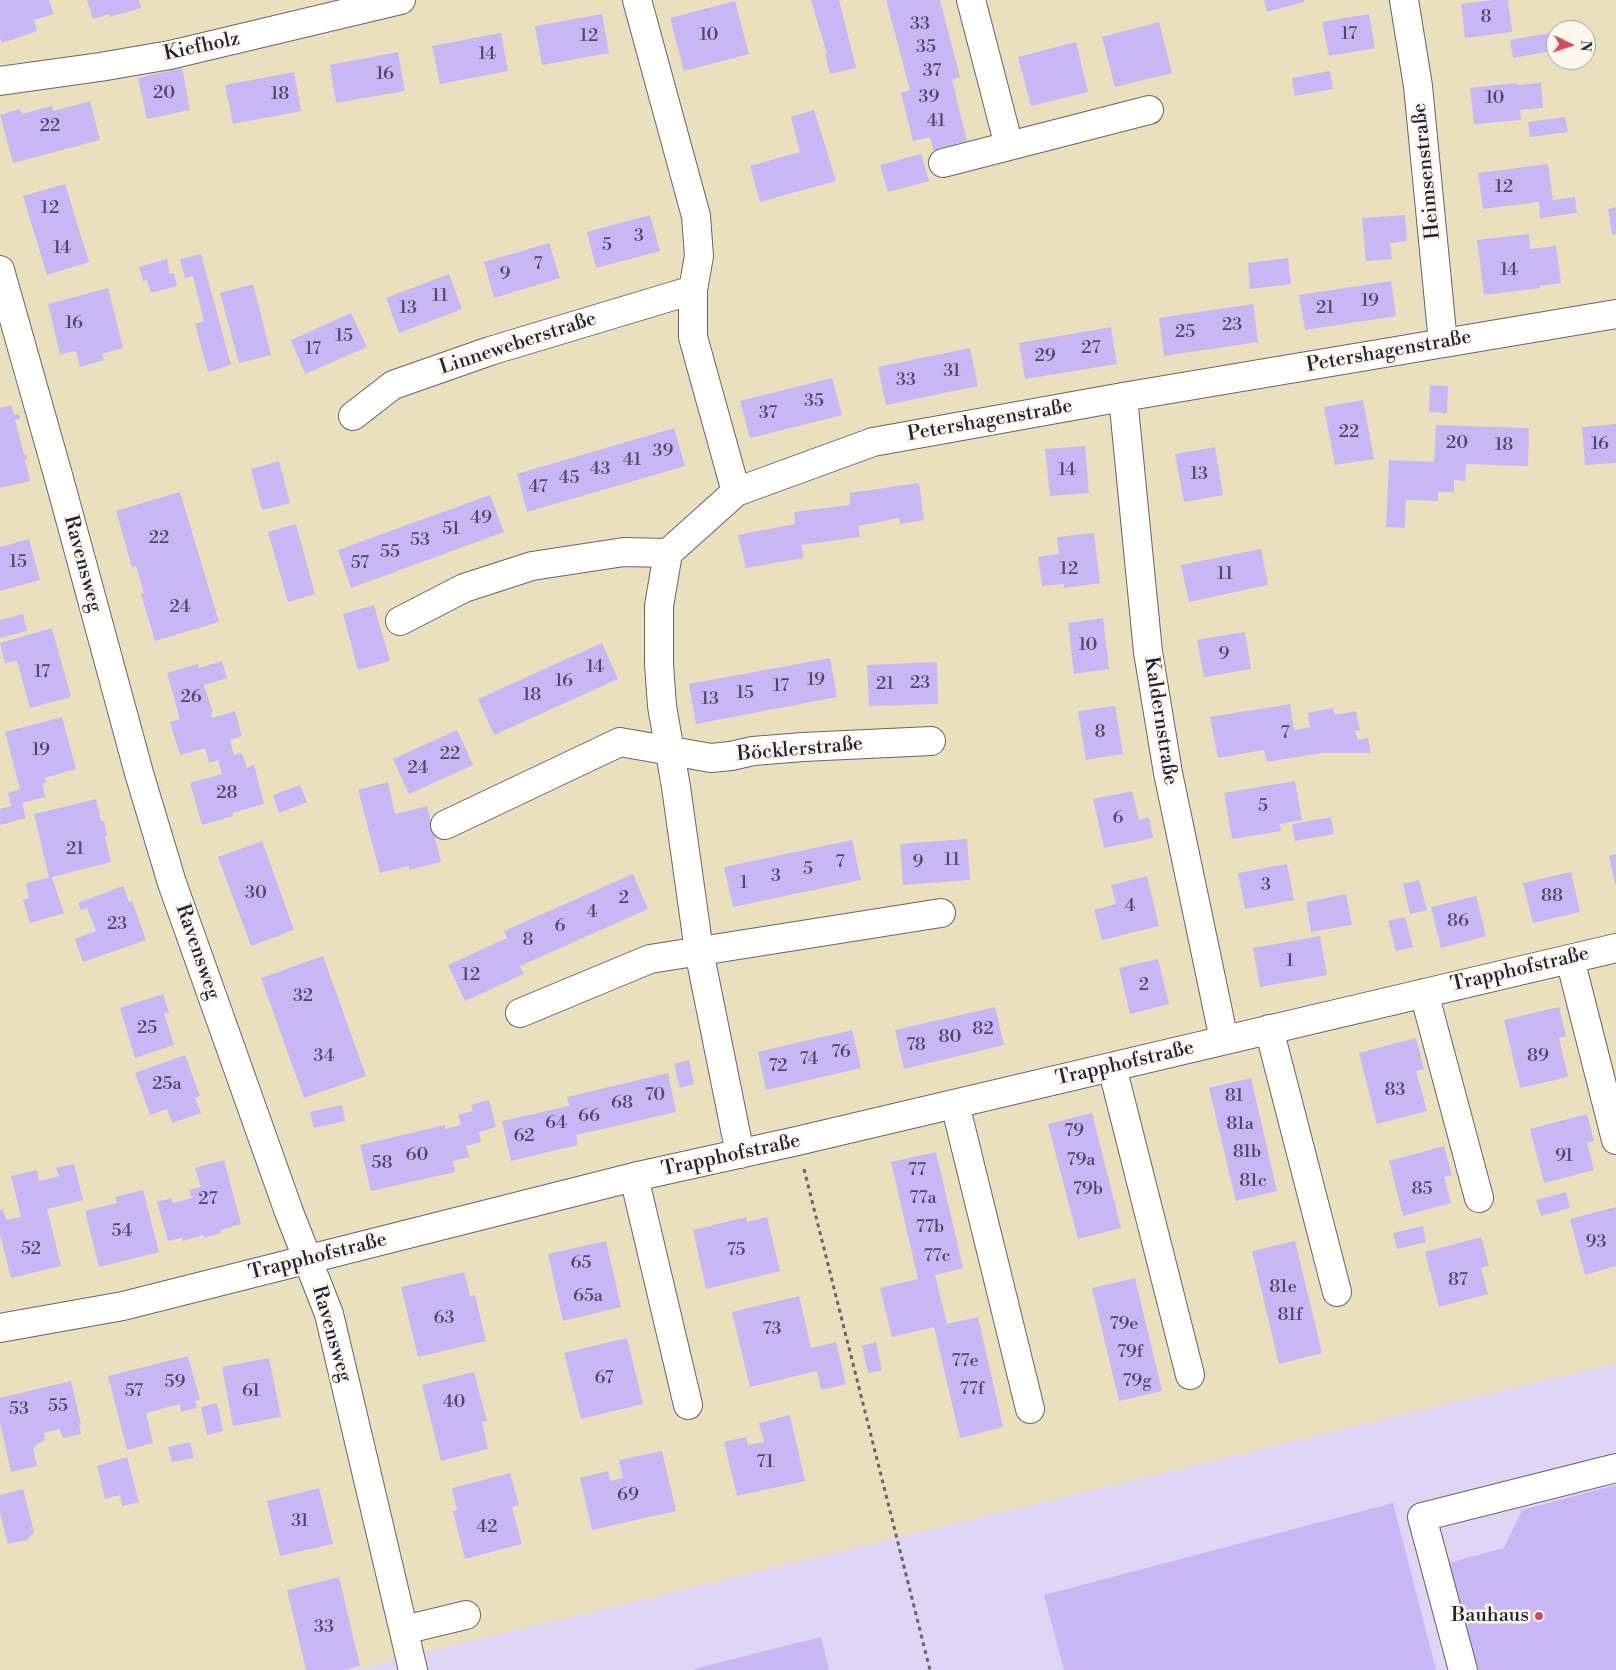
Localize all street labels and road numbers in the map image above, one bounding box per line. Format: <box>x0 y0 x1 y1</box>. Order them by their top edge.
street label: Kiefholz <box>162 27 242 67</box>
street label: Heimsenstraße <box>1408 102 1446 240</box>
street label: Linneweberstraße <box>436 307 600 381</box>
street label: Petershagenstraße <box>1305 326 1473 378</box>
street label: Petershagenstraße <box>906 395 1074 447</box>
street label: Ravensweg <box>58 513 106 615</box>
street label: Kaldernstraße <box>1138 655 1182 787</box>
street label: Böcklerstraße <box>736 733 864 767</box>
street label: Ravensweg <box>170 901 224 1003</box>
street label: Trapphofstraße <box>1448 942 1592 998</box>
street label: Trapphofstraße <box>1053 1036 1197 1092</box>
street label: Trapphofstraße <box>659 1130 803 1182</box>
street label: Trapphofstraße <box>247 1228 389 1286</box>
street label: Ravensweg <box>306 1283 356 1385</box>

